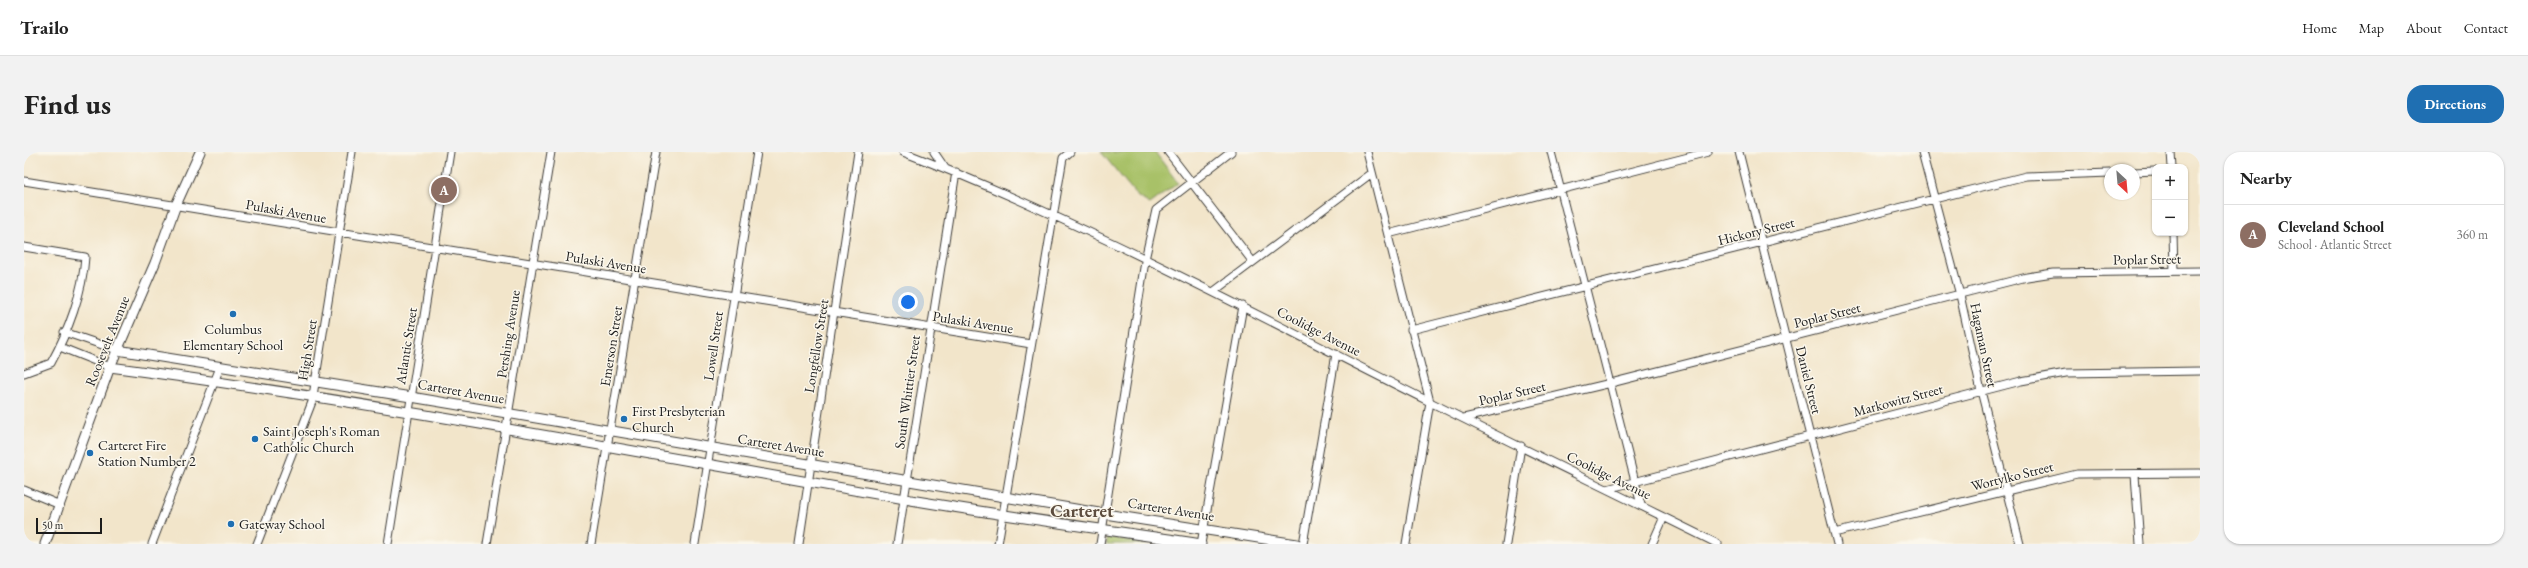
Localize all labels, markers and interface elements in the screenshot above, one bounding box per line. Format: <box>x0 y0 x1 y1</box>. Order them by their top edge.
text: Trailo <box>20 15 69 40</box>
text: Home <box>2302 19 2337 37</box>
text: Map <box>2359 19 2384 37</box>
text: About <box>2406 19 2442 37</box>
text: Contact <box>2464 19 2508 37</box>
button: Directions <box>2407 85 2504 123</box>
text: Find us <box>24 86 111 122</box>
north arrow <box>2104 164 2140 200</box>
map controls <box>2152 164 2188 236</box>
button: + <box>2152 164 2188 200</box>
text: Nearby <box>2240 167 2292 189</box>
pin: A <box>431 175 457 205</box>
street label: Pulaski Avenue <box>244 195 328 227</box>
button: − <box>2152 200 2188 236</box>
street label: Hickory Street <box>1716 213 1797 249</box>
text: Cleveland School <box>2278 217 2384 236</box>
text: A <box>2248 226 2258 243</box>
text: 360 m <box>2457 226 2488 243</box>
text: School · Atlantic Street <box>2278 236 2392 253</box>
street label: Pulaski Avenue <box>564 247 648 277</box>
street label: Poplar Street <box>2113 249 2182 269</box>
street label: Pershing Avenue <box>492 288 524 379</box>
your location <box>898 292 918 312</box>
street label: Roosevelt Avenue <box>81 293 133 389</box>
street label: Longfellow Street <box>800 297 832 394</box>
street label: Poplar Street <box>1792 298 1863 332</box>
street label: Hagaman Street <box>1966 301 2002 390</box>
street label: Coolidge Avenue <box>1274 302 1365 360</box>
street label: Emerson Street <box>596 304 626 388</box>
street label: Atlantic Street <box>391 306 421 387</box>
street label: Pulaski Avenue <box>931 307 1015 337</box>
marker: Columbus Elementary School <box>228 309 238 319</box>
street label: Lowell Street <box>699 310 727 382</box>
street label: High Street <box>293 318 321 382</box>
place label: Columbus Elementary School <box>183 320 284 354</box>
street label: South Whittier Street <box>890 333 924 450</box>
street label: Daniel Street <box>1792 344 1826 416</box>
street label: Carteret Avenue <box>416 375 506 408</box>
street label: Poplar Street <box>1477 376 1548 409</box>
street label: Markowitz Street <box>1851 379 1945 421</box>
place label: First Presbyterian Church <box>632 402 726 436</box>
marker: First Presbyterian Church <box>619 414 629 424</box>
place label: Saint Joseph's Roman Catholic Church <box>263 422 381 456</box>
street label: Carteret Avenue <box>736 429 826 461</box>
marker: Saint Joseph's Roman Catholic Church <box>250 434 260 444</box>
place label: Carteret Fire Station Number 2 <box>98 436 196 470</box>
street label: Coolidge Avenue <box>1564 447 1655 503</box>
marker: Carteret Fire Station Number 2 <box>85 448 95 458</box>
street label: Wortylko Street <box>1969 457 2055 495</box>
street label: Carteret Avenue <box>1126 493 1216 525</box>
district label: Carteret <box>1050 499 1114 522</box>
place label: Gateway School <box>239 515 325 533</box>
scale bar <box>36 516 102 535</box>
text: 50 m <box>42 518 63 532</box>
marker: Gateway School <box>226 519 236 529</box>

